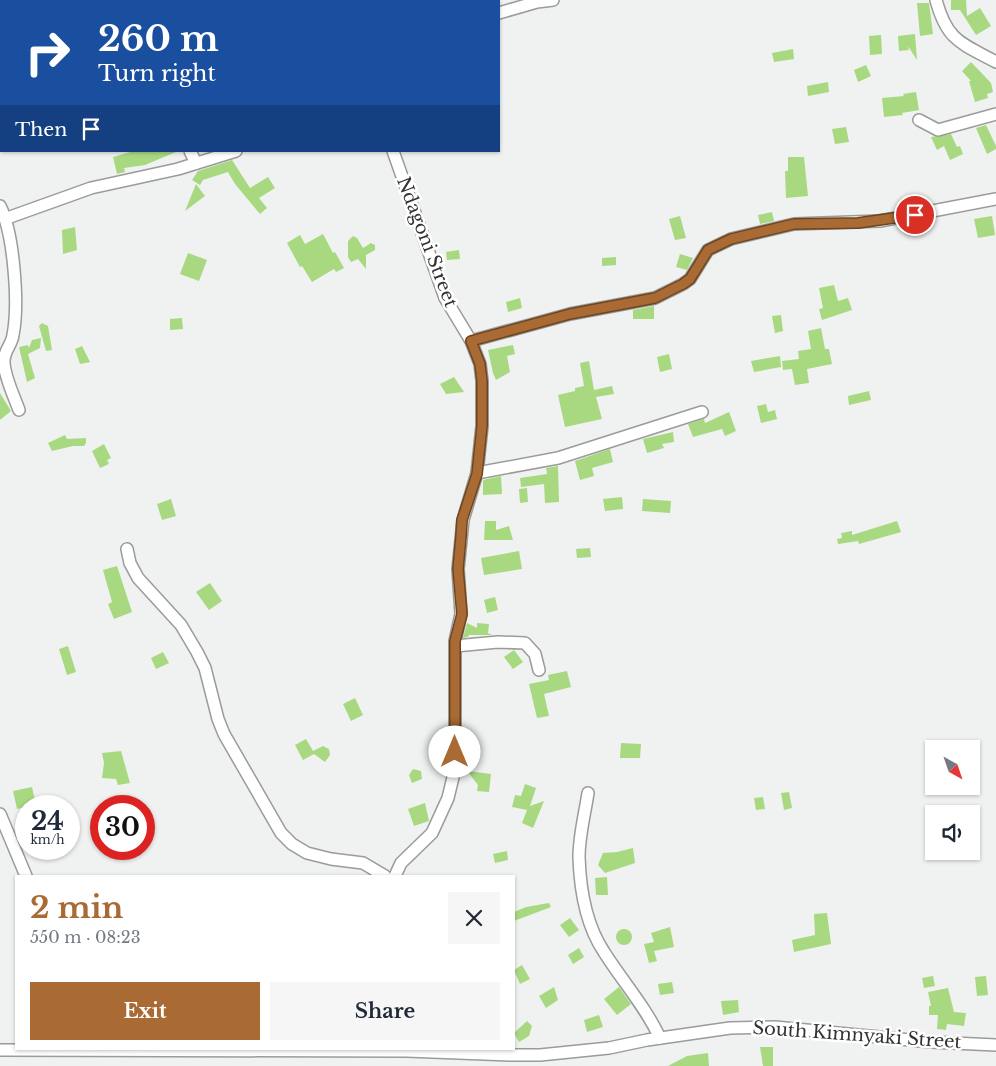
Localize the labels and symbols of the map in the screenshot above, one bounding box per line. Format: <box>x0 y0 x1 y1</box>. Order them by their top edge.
street label: Ndagoni Street <box>392 174 462 311</box>
pin <box>894 194 936 236</box>
position arrow <box>428 725 480 777</box>
north arrow <box>925 740 980 795</box>
speed limit sign: 30 <box>90 795 155 860</box>
street label: South Kimnyaki Street <box>752 1017 962 1053</box>

